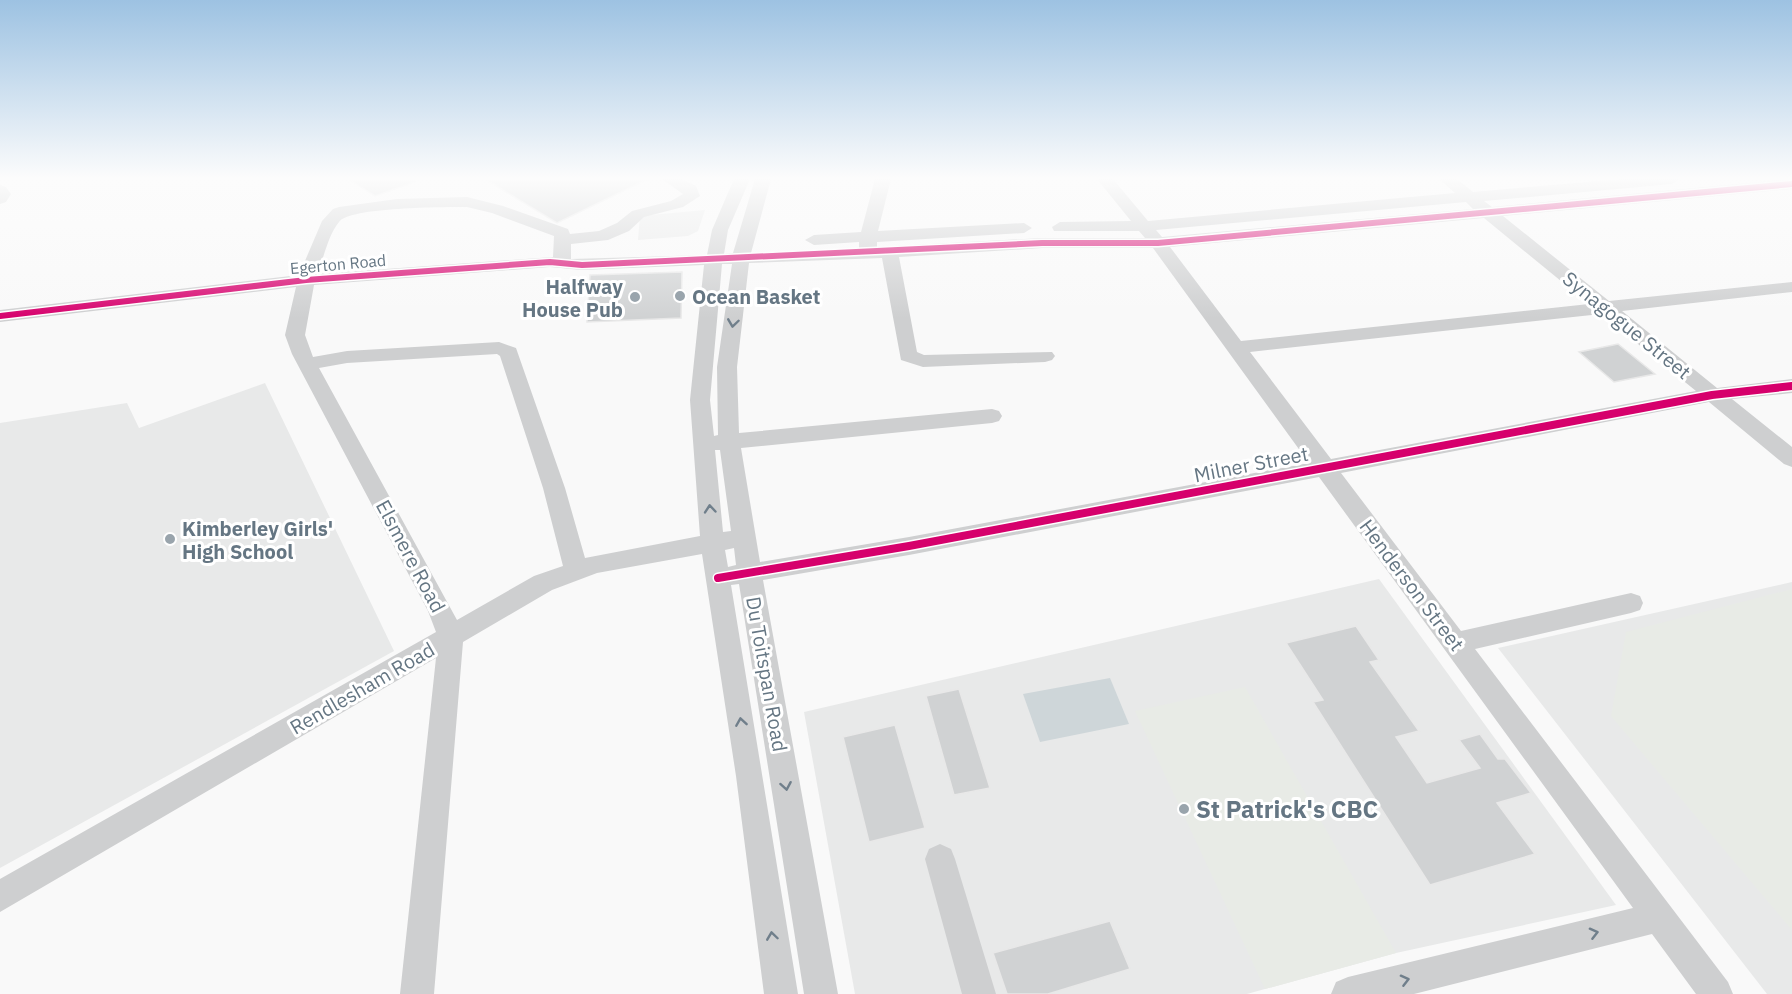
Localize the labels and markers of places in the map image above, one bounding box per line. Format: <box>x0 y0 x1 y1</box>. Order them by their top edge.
place label: Halfway House Pub <box>522 273 623 323</box>
place label: Ocean Basket <box>692 283 820 310</box>
marker: Ocean Basket <box>673 289 687 303</box>
marker: Halfway House Pub <box>628 290 642 304</box>
place label: Kimberley Girls' High School <box>182 515 333 565</box>
marker: Kimberley Girls' High School <box>163 532 177 546</box>
place label: St Patrick's CBC <box>1196 793 1378 825</box>
marker: St Patrick's CBC <box>1177 802 1191 816</box>

